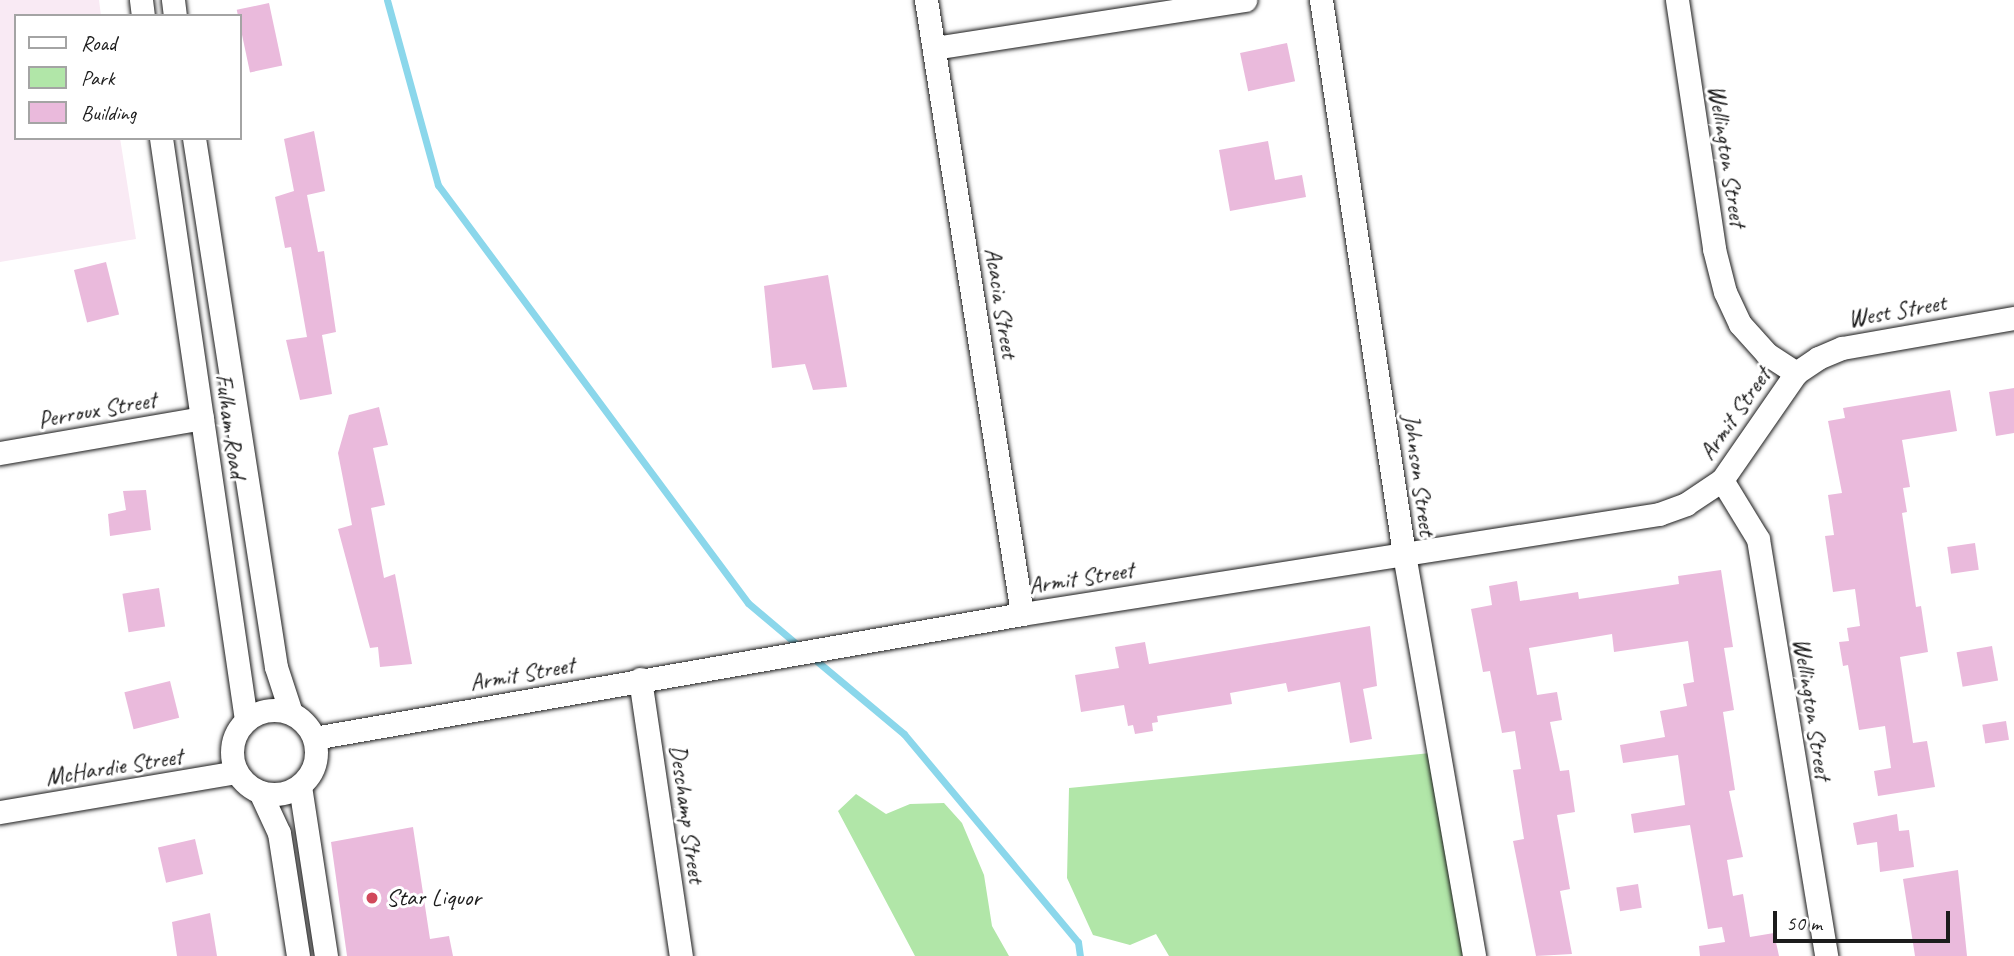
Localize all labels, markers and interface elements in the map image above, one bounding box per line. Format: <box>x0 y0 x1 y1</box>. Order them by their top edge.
legend <box>14 14 242 140</box>
text: Road <box>81 30 116 56</box>
text: Park <box>81 65 114 91</box>
street label: Wellington Street <box>1702 83 1752 229</box>
text: Building <box>81 100 136 126</box>
street label: Acacia Street <box>978 245 1024 361</box>
street label: West Street <box>1845 288 1949 334</box>
street label: Armit Street <box>1693 362 1777 466</box>
street label: Fulham Road <box>209 373 251 479</box>
street label: Perroux Street <box>36 385 158 435</box>
street label: Johnson Street <box>1396 412 1442 538</box>
street label: Armit Street <box>1027 556 1135 600</box>
street label: Wellington Street <box>1787 636 1837 782</box>
street label: Armit Street <box>467 651 577 697</box>
street label: McHardie Street <box>43 742 185 792</box>
street label: Deschamp Street <box>663 743 711 885</box>
place label: Star Liquor <box>386 884 481 912</box>
marker: Star Liquor <box>364 890 380 906</box>
scale bar <box>1776 897 1953 941</box>
text: 50 m <box>1786 910 1822 936</box>

